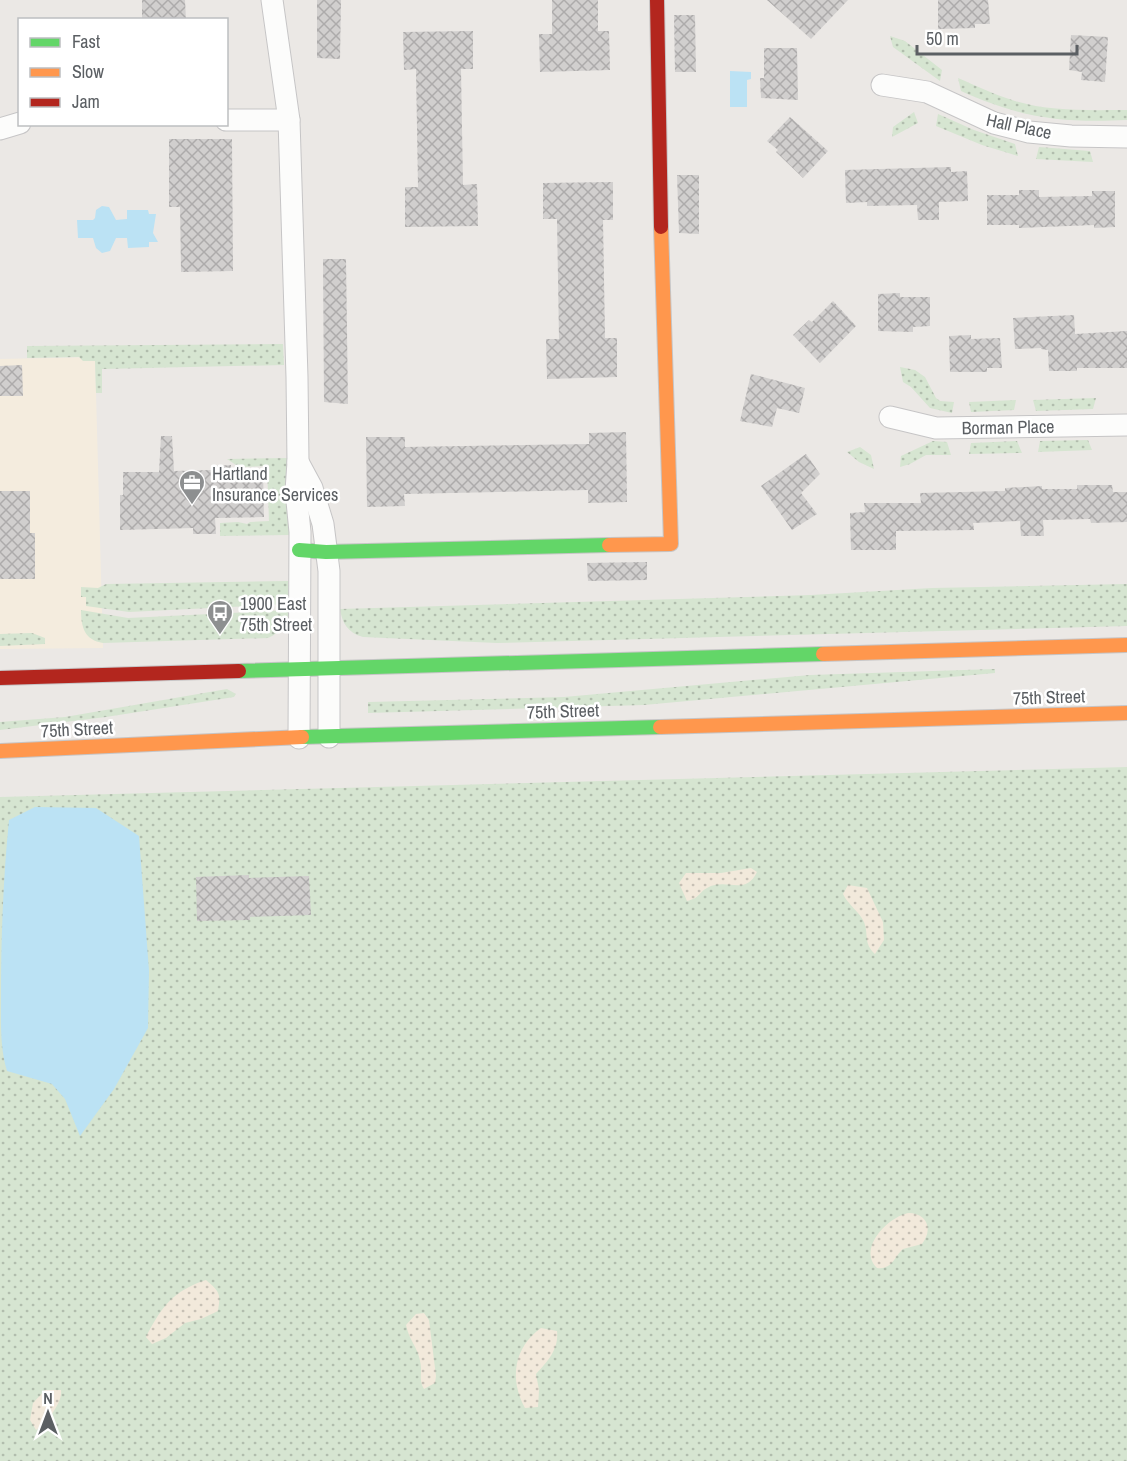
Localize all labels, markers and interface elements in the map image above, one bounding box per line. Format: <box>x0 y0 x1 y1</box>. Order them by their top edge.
legend <box>18 18 228 126</box>
scale bar <box>917 18 1078 56</box>
text: 50 m <box>926 26 959 51</box>
text: Fast <box>72 29 100 54</box>
text: Slow <box>72 59 104 84</box>
text: Jam <box>72 89 100 114</box>
street label: Hall Place <box>984 107 1054 145</box>
street label: Borman Place <box>961 414 1055 440</box>
place label: Hartland Insurance Services <box>212 461 338 507</box>
office icon: Hartland Insurance Services <box>177 468 207 506</box>
place label: 1900 East 75th Street <box>240 591 312 637</box>
bus stop icon: 1900 East 75th Street <box>205 598 235 636</box>
street label: 75th Street <box>1012 683 1086 711</box>
street label: 75th Street <box>526 697 600 725</box>
street label: 75th Street <box>40 715 114 743</box>
north arrow <box>18 1383 78 1443</box>
text: N <box>43 1387 53 1409</box>

